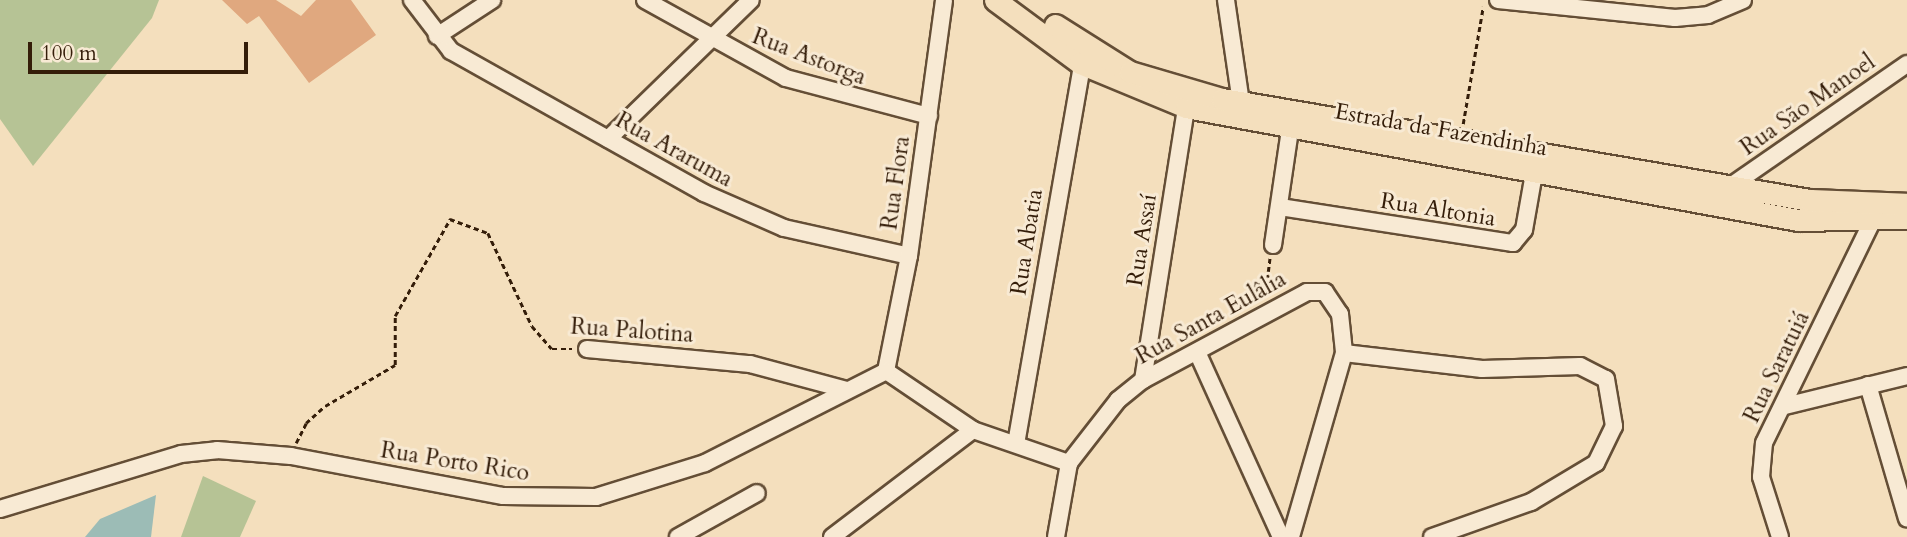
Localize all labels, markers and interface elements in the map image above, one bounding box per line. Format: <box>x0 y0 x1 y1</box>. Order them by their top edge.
street label: Rua Astorga <box>748 23 870 91</box>
scale bar <box>32 28 252 72</box>
text: 100 m <box>41 39 97 68</box>
street label: Rua São Manoel <box>1735 48 1881 162</box>
street label: Estrada da Fazendinha <box>1333 98 1549 162</box>
street label: Rua Araruma <box>611 106 737 194</box>
street label: Rua Flora <box>876 134 916 232</box>
street label: Rua Abatia <box>1005 187 1049 297</box>
street label: Rua Altonia <box>1379 187 1497 233</box>
street label: Rua Assaí <box>1121 192 1163 288</box>
street label: Rua Santa Eulâlia <box>1131 265 1291 371</box>
street label: Rua Saratuiá <box>1738 307 1816 427</box>
street label: Rua Palotina <box>570 313 694 349</box>
street label: Rua Porto Rico <box>379 437 531 487</box>

